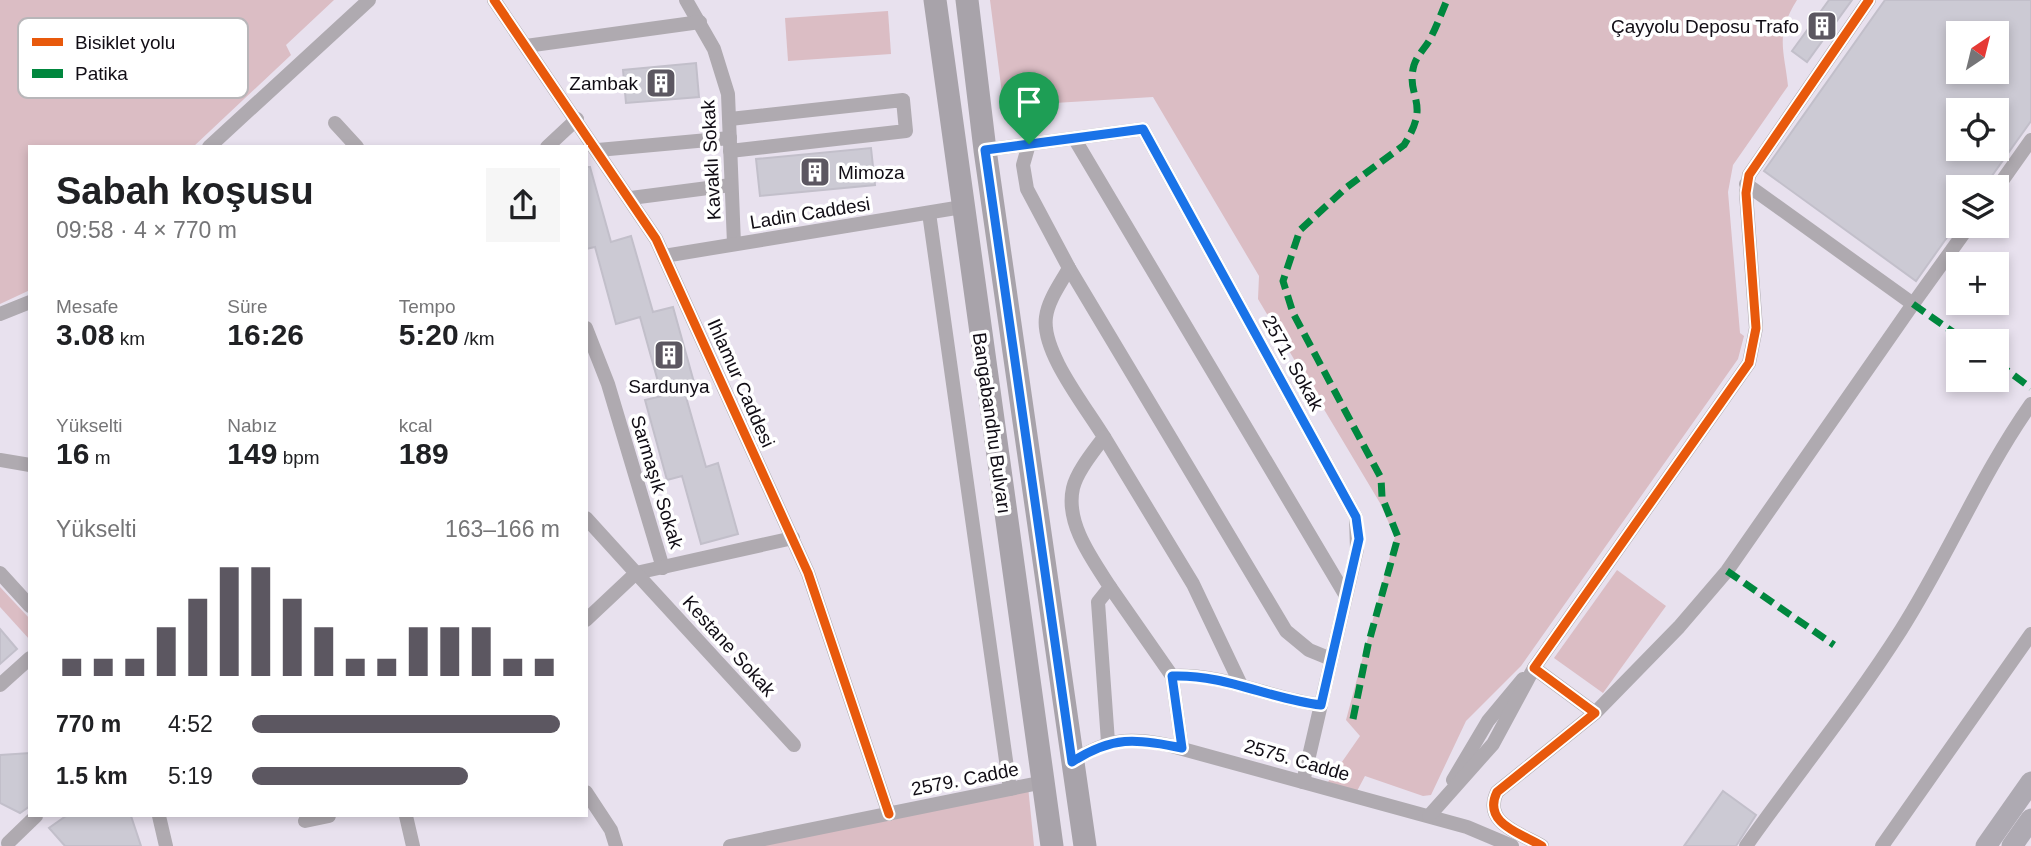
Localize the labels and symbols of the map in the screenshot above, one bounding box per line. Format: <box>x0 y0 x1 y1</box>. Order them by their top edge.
building icon: Çayyolu Deposu Trafo <box>1805 9 1839 43</box>
place label: Çayyolu Deposu Trafo <box>1611 16 1799 37</box>
legend <box>18 18 248 98</box>
north arrow <box>1946 21 2009 84</box>
text: Bisiklet yolu <box>75 32 175 53</box>
text: Patika <box>75 63 128 84</box>
building icon: Zambak <box>644 66 678 100</box>
pin <box>999 72 1059 144</box>
place label: Zambak <box>569 73 638 94</box>
street label: Kavaklı Sokak <box>697 99 725 221</box>
building icon: Mimoza <box>798 155 832 189</box>
place label: Mimoza <box>838 162 905 183</box>
street label: Ladin Caddesi <box>748 193 872 233</box>
street label: 2571. Sokak <box>1258 312 1328 415</box>
street label: Ihlamur Caddesi <box>703 316 779 450</box>
street label: Bangabandhu Bulvarı <box>969 331 1015 515</box>
building icon: Sardunya <box>652 338 686 372</box>
place label: Sardunya <box>628 376 710 397</box>
street label: Sarmaşık Sokak <box>627 413 687 552</box>
street label: Kestane Sokak <box>678 591 780 701</box>
street label: 2575. Cadde <box>1242 735 1352 785</box>
street label: 2579. Cadde <box>910 758 1020 800</box>

